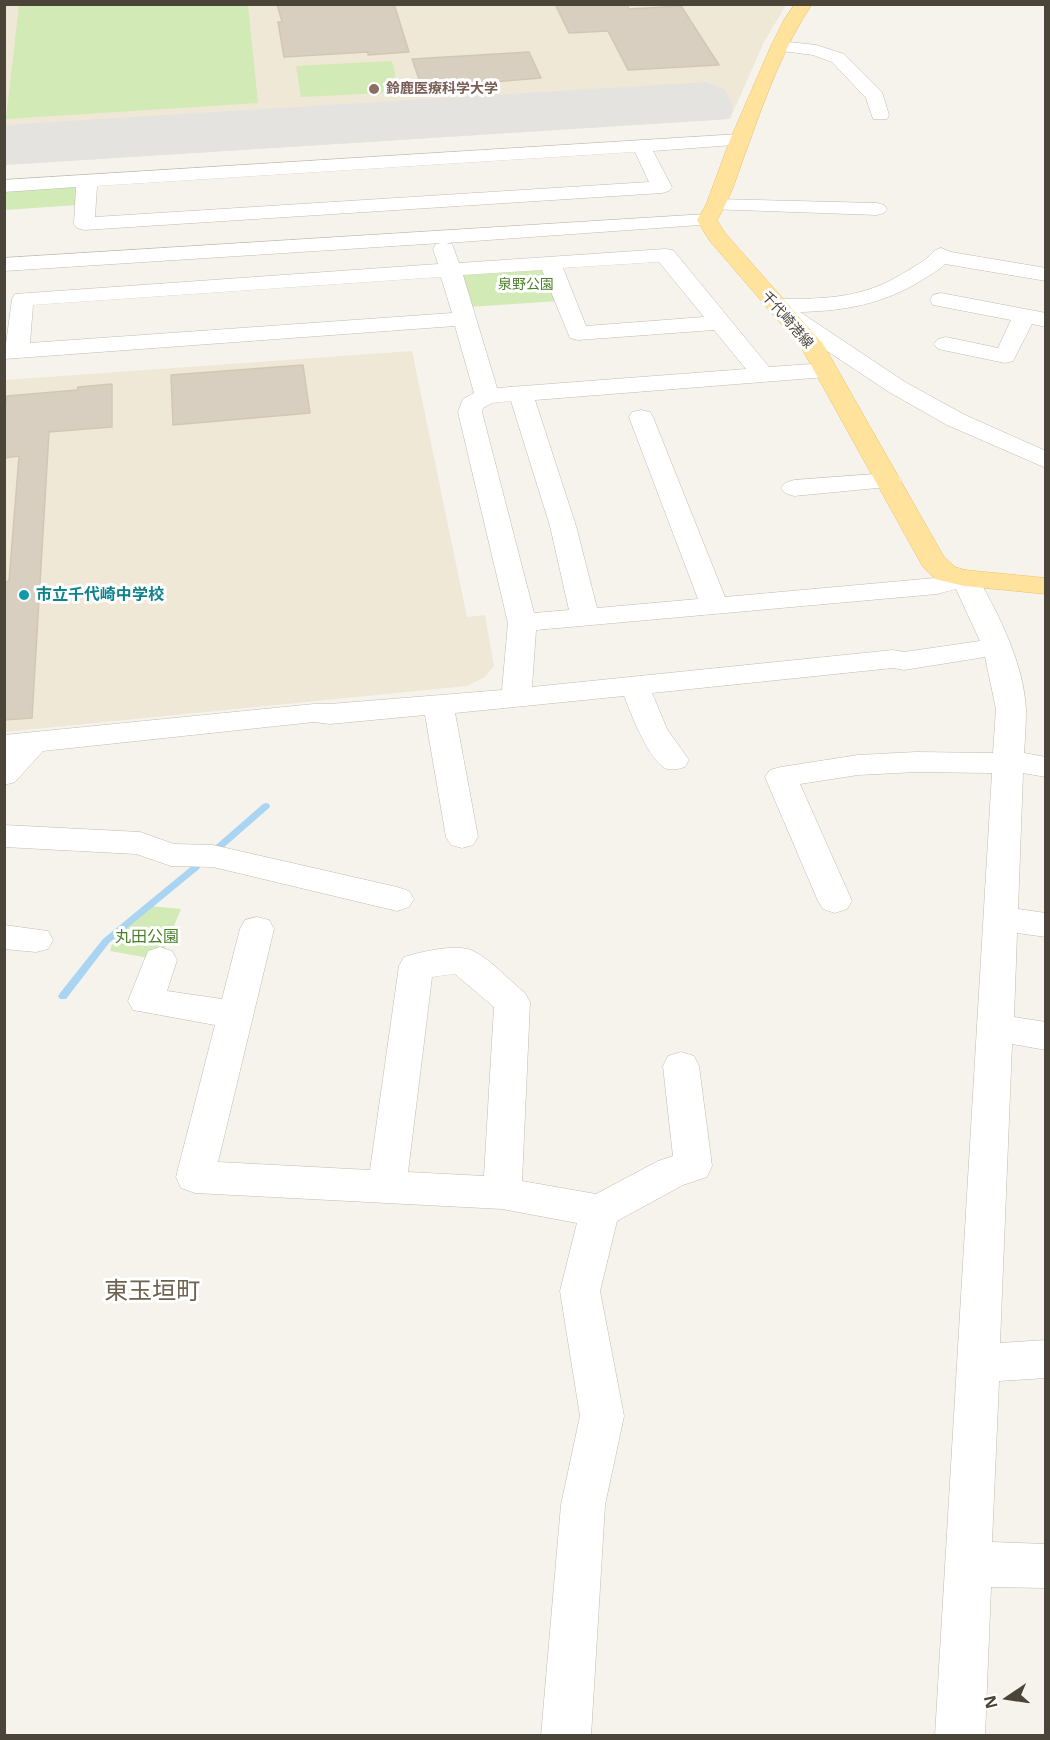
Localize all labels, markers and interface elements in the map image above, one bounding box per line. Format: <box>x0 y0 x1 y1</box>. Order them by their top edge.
place label: 鈴鹿医療科学大学 <box>386 81 498 97</box>
marker: 鈴鹿医療科学大学 <box>367 82 381 96</box>
park label: 泉野公園 <box>498 277 554 293</box>
street label: 千代崎港線 <box>758 288 816 352</box>
place label: 市立千代崎中学校 <box>36 585 164 605</box>
marker: 市立千代崎中学校 <box>17 588 31 602</box>
park label: 丸田公園 <box>115 927 179 947</box>
district label: 東玉垣町 <box>104 1278 200 1306</box>
north arrow <box>978 1668 1038 1728</box>
text: N <box>978 1693 1003 1711</box>

